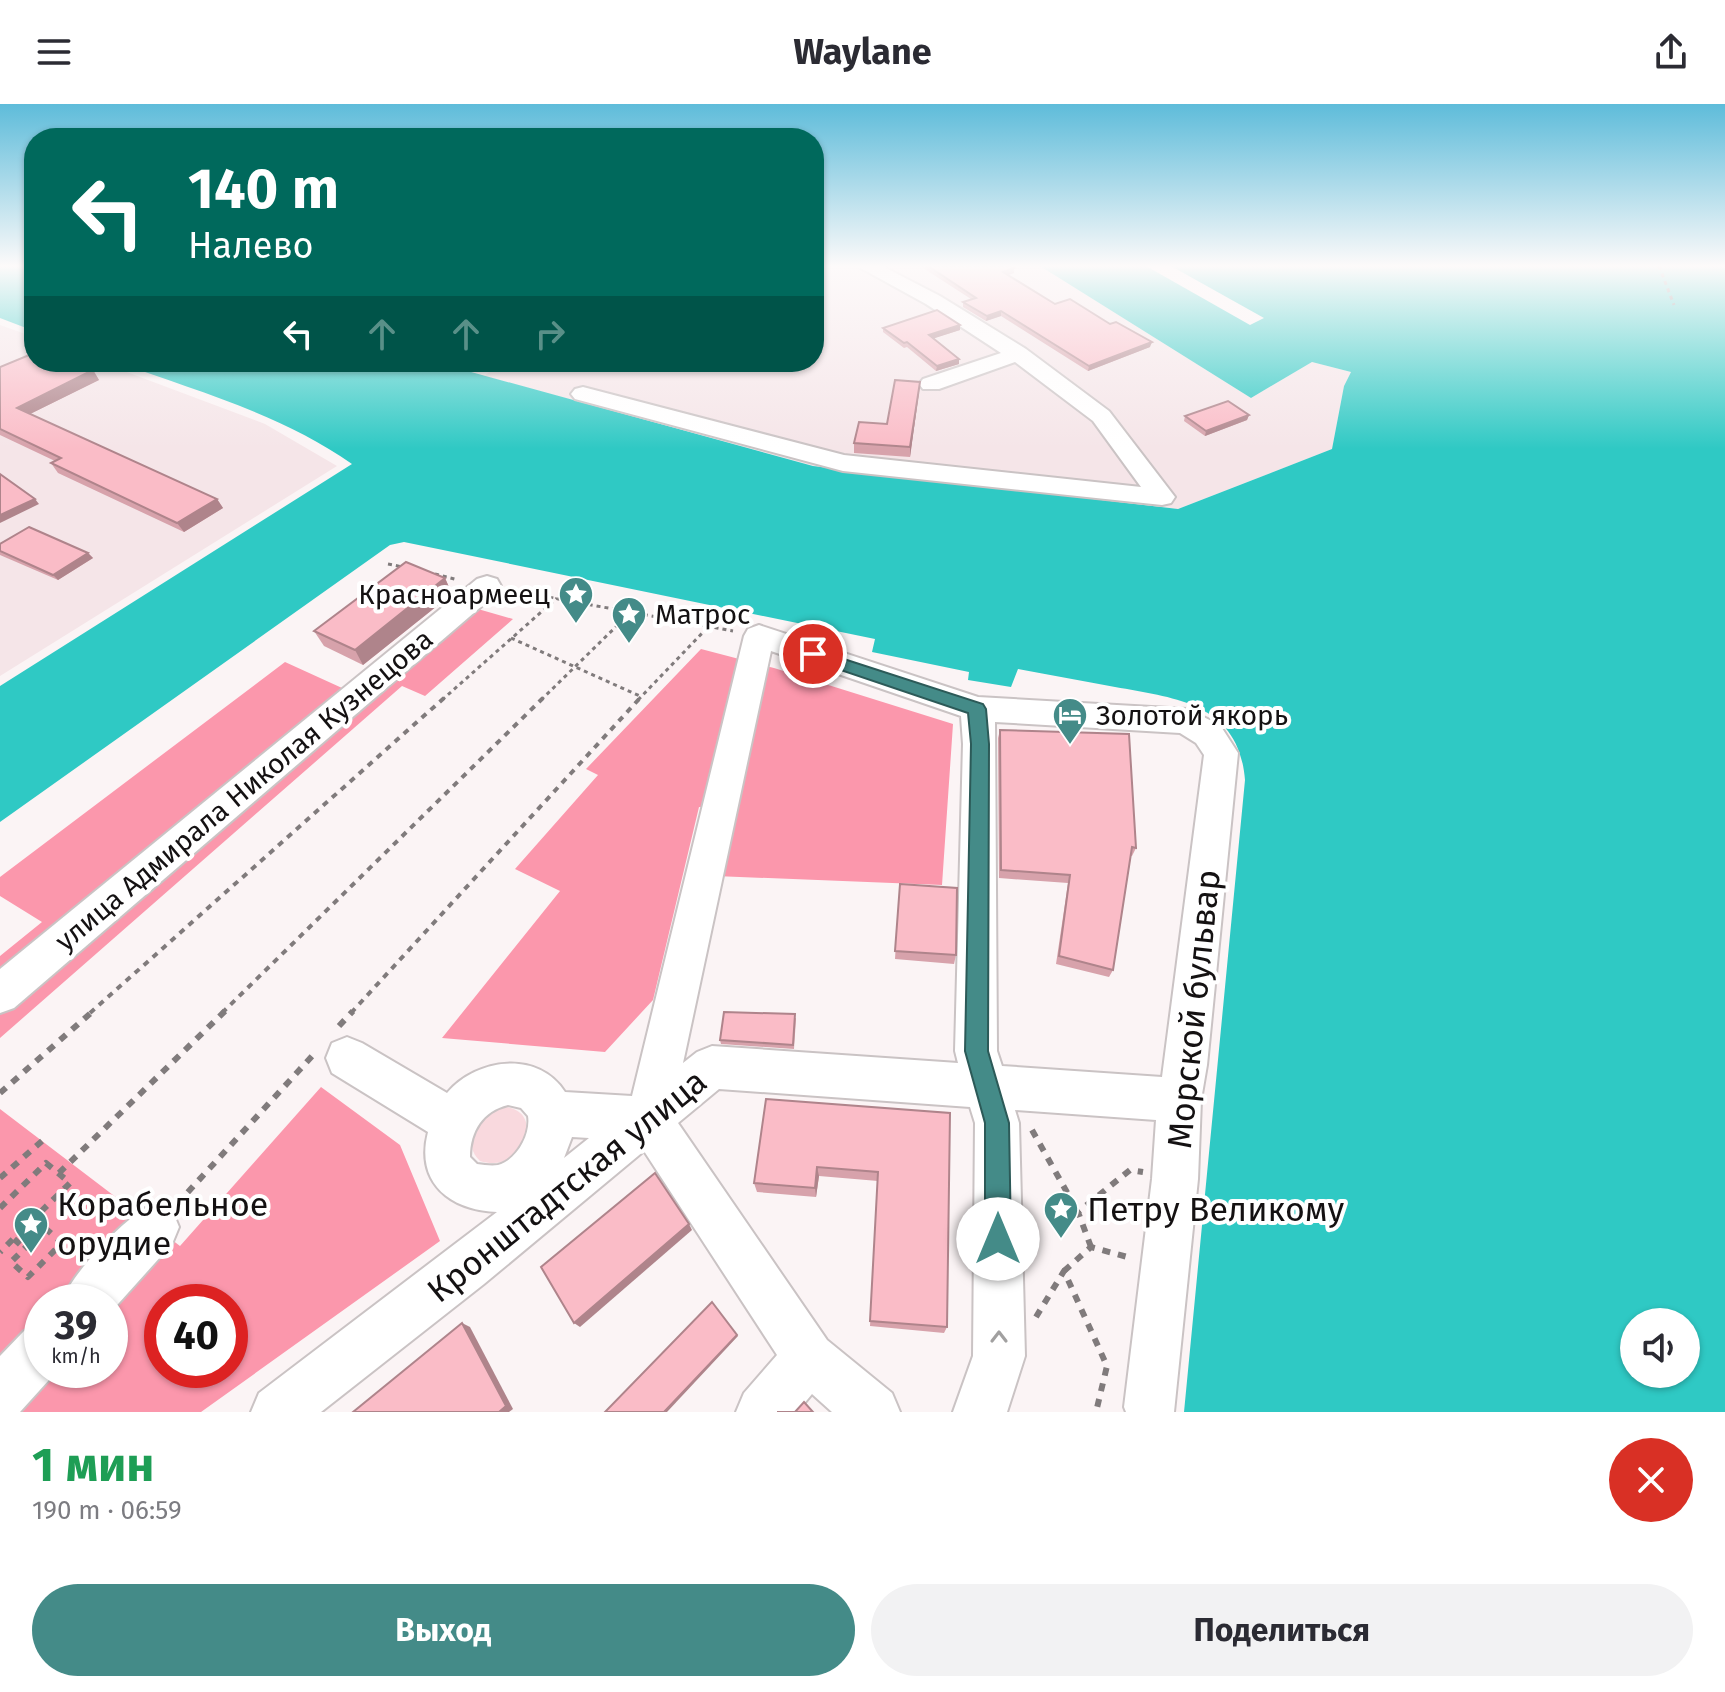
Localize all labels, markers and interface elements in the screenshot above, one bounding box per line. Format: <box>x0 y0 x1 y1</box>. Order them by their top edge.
icon: menu <box>32 30 76 74</box>
text: Waylane <box>793 30 932 74</box>
icon: share <box>1649 30 1693 74</box>
text: 140 m <box>188 156 339 223</box>
icon: left <box>56 160 160 264</box>
text: Налево <box>188 224 314 268</box>
icon: left <box>276 312 320 356</box>
icon: ahead <box>360 312 404 356</box>
icon: ahead <box>444 312 488 356</box>
icon: right <box>528 312 572 356</box>
place icon: Красноармеец <box>557 575 595 625</box>
place label: Красноармеец <box>358 578 550 611</box>
place icon: Матрос <box>610 595 648 645</box>
place label: Матрос <box>655 598 750 631</box>
pin <box>779 620 847 688</box>
street label: улица Адмирала Николая Кузнецова <box>49 622 439 958</box>
icon: arrive <box>791 632 835 676</box>
hotel icon: Золотой якорь <box>1051 696 1089 746</box>
place label: Золотой якорь <box>1096 699 1288 732</box>
street label: Морской бульвар <box>1159 868 1229 1150</box>
street label: Кронштадтская улица <box>419 1061 715 1311</box>
place label: Корабельное орудие <box>57 1184 268 1264</box>
place label: Петру Великому <box>1087 1189 1344 1230</box>
place icon: Петру Великому <box>1042 1190 1080 1240</box>
position arrow <box>956 1197 1040 1281</box>
place icon: Корабельное орудие <box>12 1205 50 1255</box>
speed limit sign: 40 <box>144 1284 248 1388</box>
text: 39 <box>55 1302 97 1350</box>
map controls <box>1620 1308 1700 1388</box>
button: sound <box>1620 1308 1700 1388</box>
one-way arrow <box>990 1330 1007 1343</box>
text: km/h <box>51 1344 101 1368</box>
text: 1 мин <box>32 1436 154 1494</box>
button: close <box>1609 1438 1693 1522</box>
text: 190 m · 06:59 <box>32 1495 182 1526</box>
button: Выход <box>32 1584 855 1676</box>
button: Поделиться <box>871 1584 1693 1676</box>

